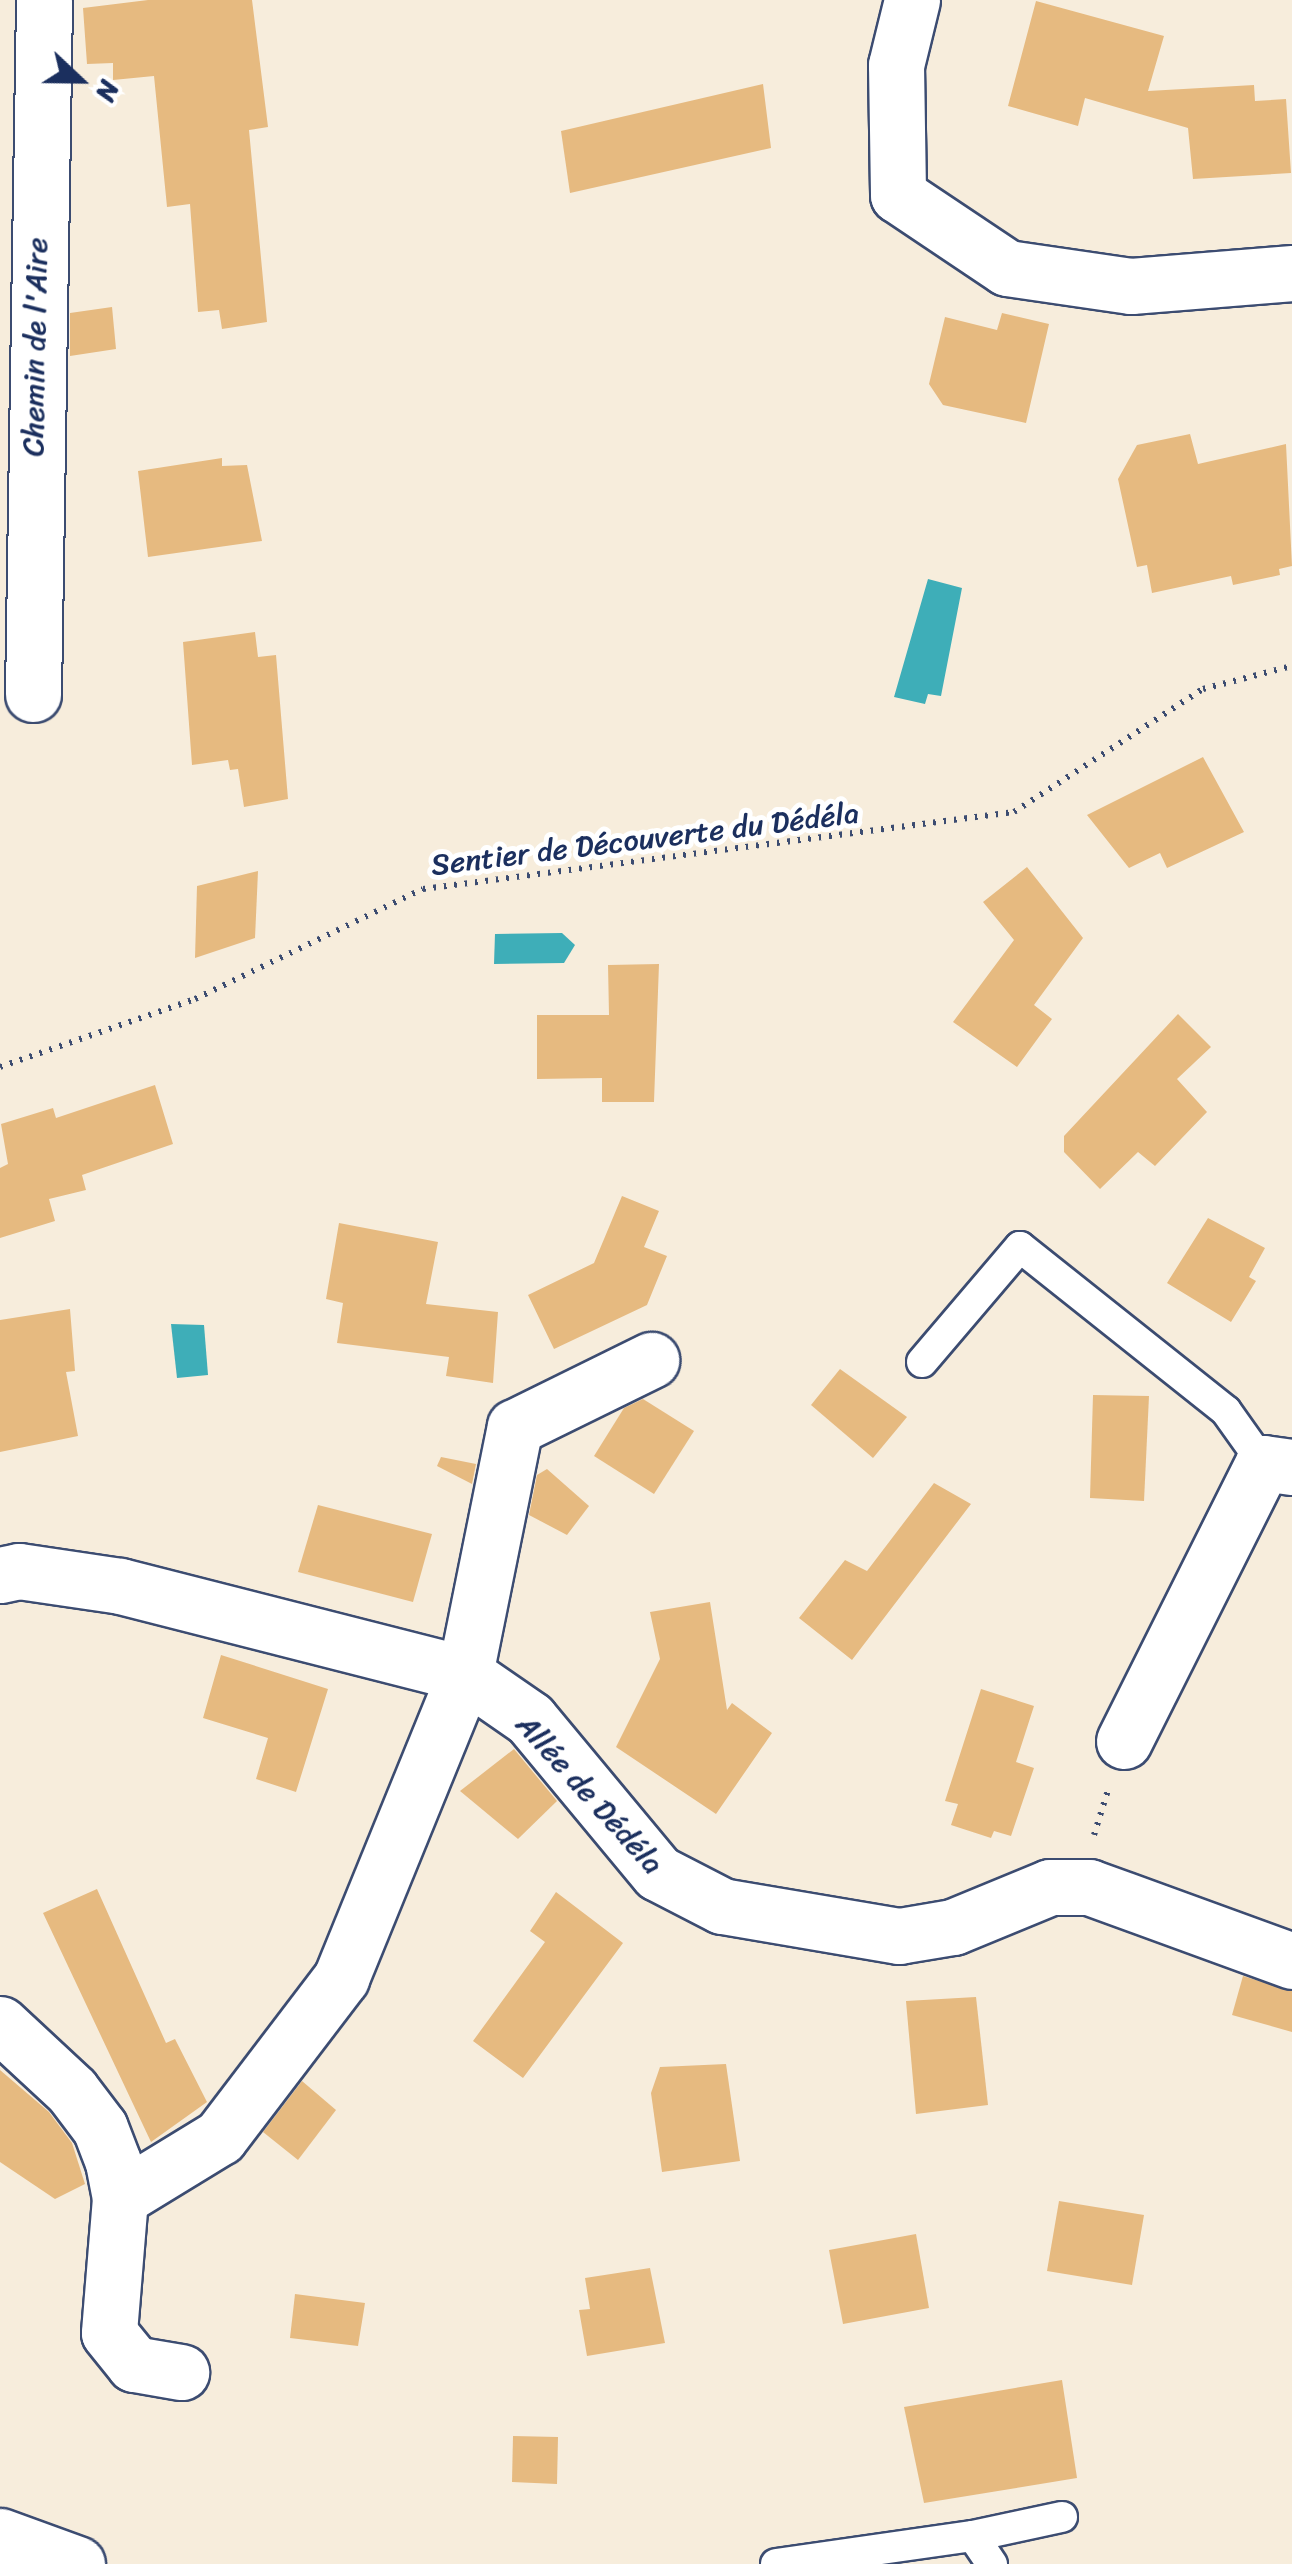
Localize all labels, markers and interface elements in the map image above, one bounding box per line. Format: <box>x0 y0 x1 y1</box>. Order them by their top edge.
north arrow <box>30 30 130 130</box>
text: N <box>82 73 135 110</box>
street label: Chemin de l'Aire <box>15 237 55 457</box>
street label: Sentier de Découverte du Dédéla <box>429 795 861 883</box>
street label: Allée de Dédéla <box>509 1707 671 1881</box>

